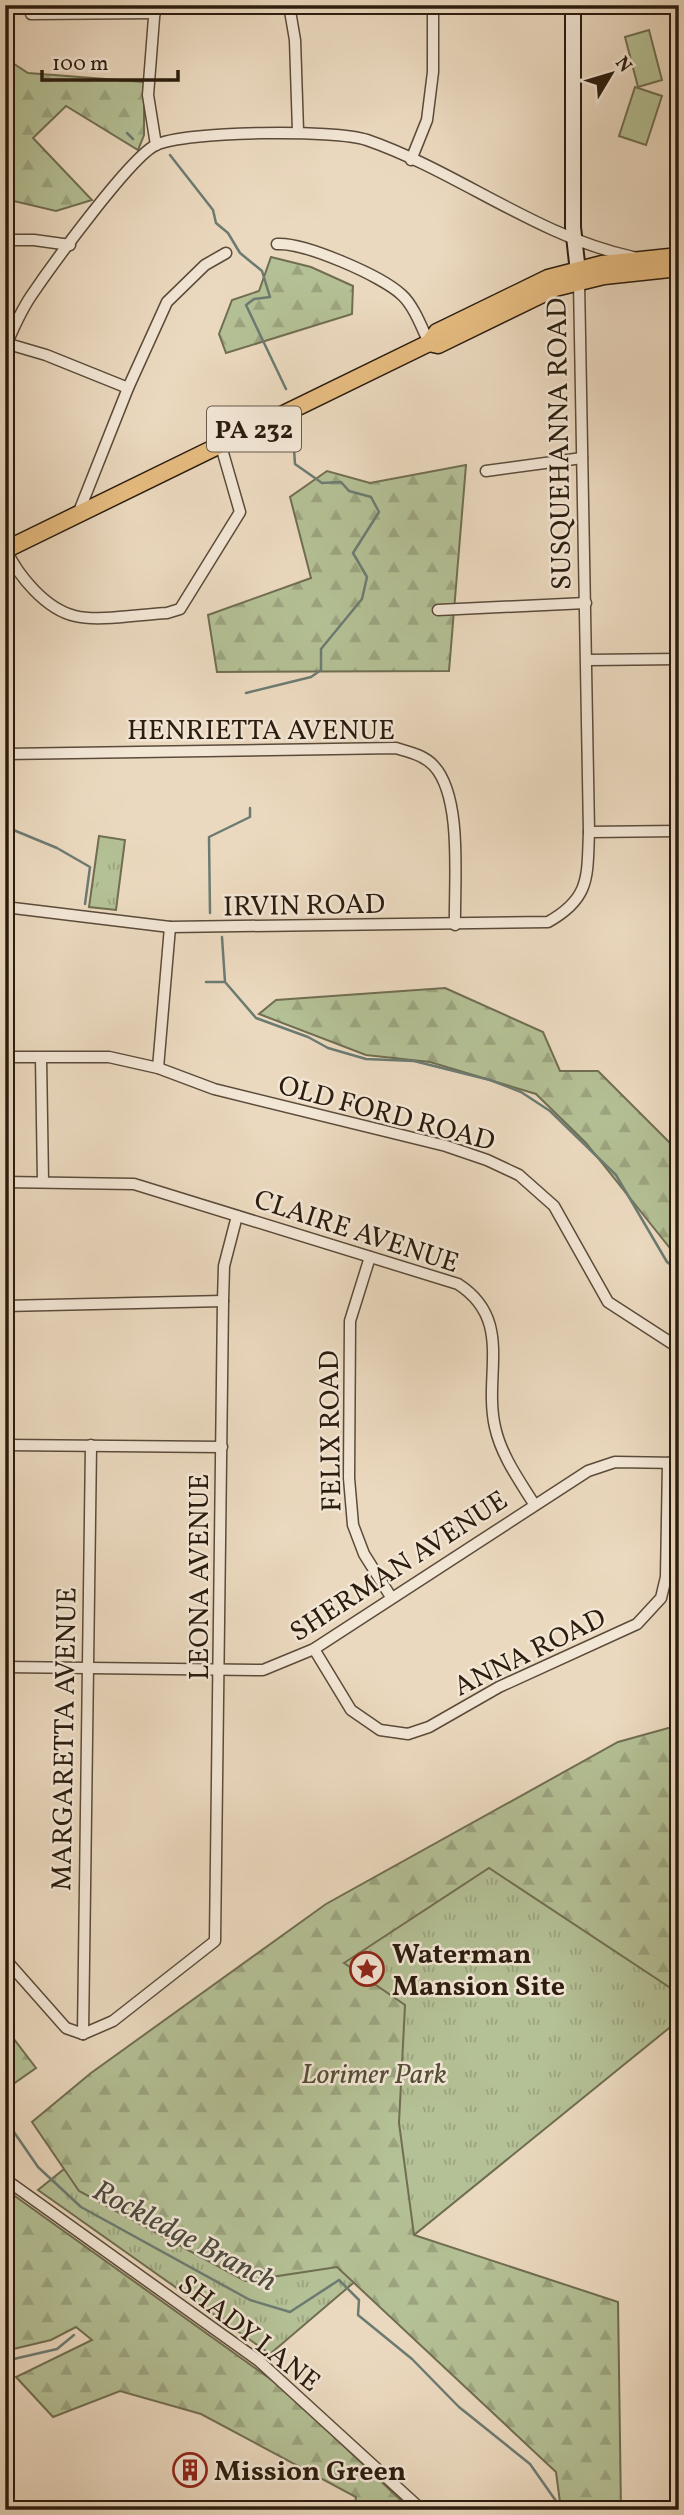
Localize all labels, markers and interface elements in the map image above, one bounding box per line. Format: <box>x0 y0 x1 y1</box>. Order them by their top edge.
scale bar <box>42 38 178 82</box>
north arrow <box>576 38 646 108</box>
text: 100 m <box>52 50 109 79</box>
text: N <box>608 51 637 78</box>
street label: SUSQUEHANNA ROAD <box>538 297 583 590</box>
road number: PA 232 <box>207 406 301 452</box>
street label: HENRIETTA AVENUE <box>127 712 395 751</box>
street label: IRVIN ROAD <box>223 886 385 927</box>
street label: OLD FORD ROAD <box>274 1067 499 1162</box>
street label: CLAIRE AVENUE <box>249 1181 464 1284</box>
street label: FELIX ROAD <box>311 1350 352 1512</box>
street label: LEONA AVENUE <box>181 1474 220 1680</box>
street label: SHERMAN AVENUE <box>283 1482 516 1652</box>
street label: MARGARETTA AVENUE <box>43 1587 88 1891</box>
street label: ANNA ROAD <box>447 1600 613 1707</box>
place label: Waterman Mansion Site <box>392 1936 565 2007</box>
place icon: Waterman Mansion Site <box>348 1950 386 1988</box>
park label: Lorimer Park <box>301 2056 447 2095</box>
water label: Rockledge Branch <box>85 2171 284 2303</box>
street label: SHADY LANE <box>169 2266 328 2402</box>
building icon: Mission Green <box>171 2451 209 2489</box>
place label: Mission Green <box>214 2453 406 2492</box>

